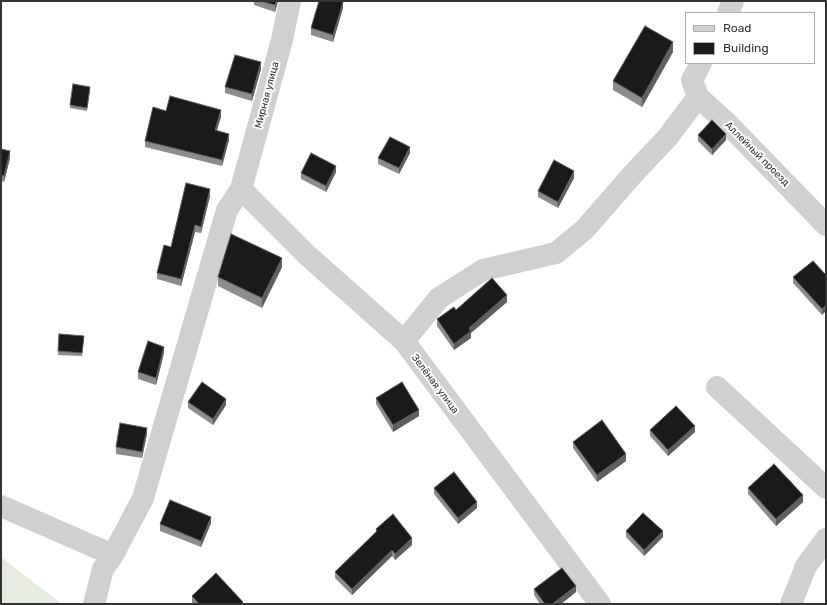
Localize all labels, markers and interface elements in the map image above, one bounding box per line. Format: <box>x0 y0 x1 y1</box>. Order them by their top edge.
legend <box>685 12 815 64</box>
text: Road <box>723 21 751 35</box>
text: Building <box>723 41 769 55</box>
street label: Мирная улица <box>252 60 282 130</box>
street label: Аллейный проезд <box>722 119 792 189</box>
street label: Зелёная улица <box>409 352 461 416</box>

